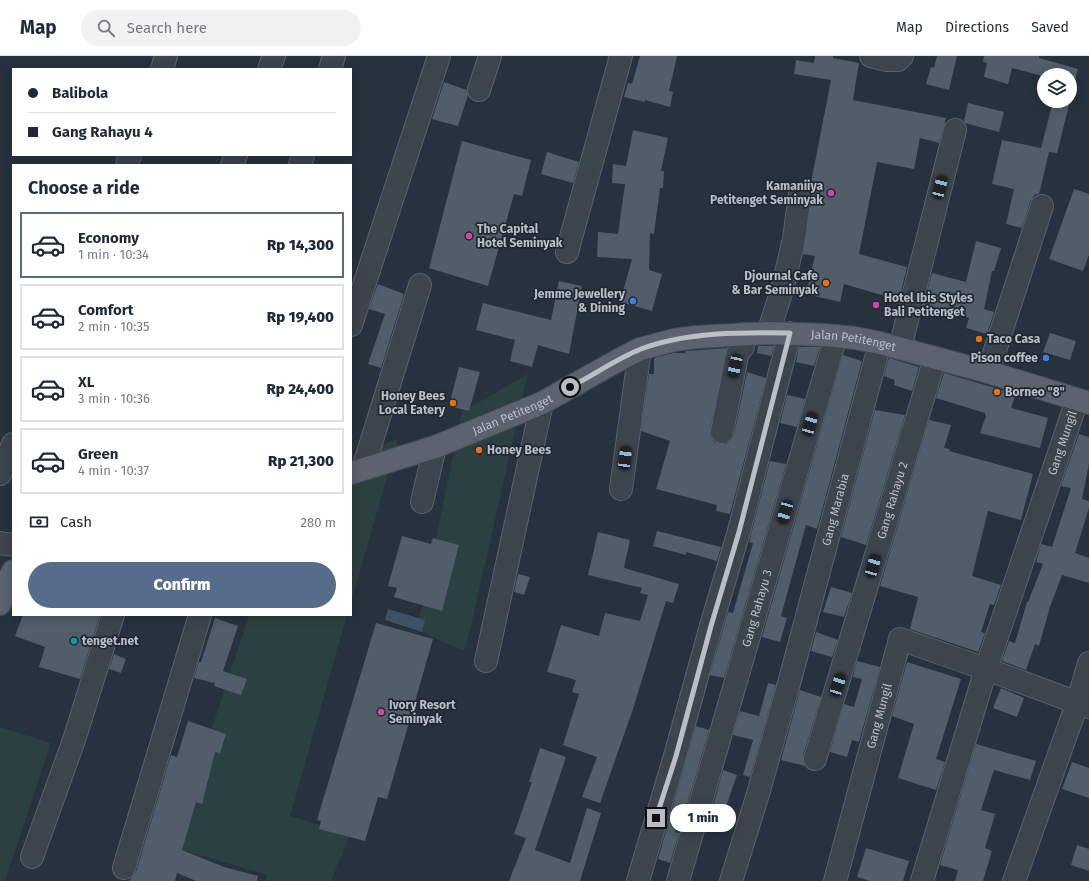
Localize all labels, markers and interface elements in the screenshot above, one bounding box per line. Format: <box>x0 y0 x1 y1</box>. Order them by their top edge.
search box <box>81 10 361 46</box>
text: Map <box>20 16 57 39</box>
icon: search <box>95 17 117 39</box>
text: Search here <box>127 19 207 37</box>
text: Map <box>896 19 923 36</box>
text: Directions <box>945 19 1009 36</box>
text: Saved <box>1031 19 1069 36</box>
map controls <box>1037 68 1077 108</box>
button: layers <box>1037 68 1077 108</box>
text: Balibola <box>52 84 108 102</box>
text: Gang Rahayu 4 <box>52 123 153 141</box>
car <box>931 174 949 200</box>
text: Choose a ride <box>28 177 140 199</box>
place label: Kamaniiya Petitenget Seminyak <box>710 179 823 207</box>
marker: Kamaniiya Petitenget Seminyak <box>826 188 836 198</box>
place label: The Capital Hotel Seminyak <box>477 222 563 250</box>
icon: car <box>30 227 66 263</box>
text: Economy <box>78 229 139 247</box>
marker: The Capital Hotel Seminyak <box>464 231 474 241</box>
text: Rp 14,300 <box>267 236 334 254</box>
text: 1 min · 10:34 <box>78 247 149 262</box>
place label: Djournal Cafe & Bar Seminyak <box>731 269 818 297</box>
marker: Djournal Cafe & Bar Seminyak <box>821 278 831 288</box>
place label: Jemme Jewellery & Dining <box>533 287 626 315</box>
place label: Hotel Ibis Styles Bali Petitenget <box>884 291 973 319</box>
marker: Jemme Jewellery & Dining <box>628 296 638 306</box>
icon: car <box>30 299 66 335</box>
marker: Hotel Ibis Styles Bali Petitenget <box>871 300 881 310</box>
text: Comfort <box>78 301 134 319</box>
text: Rp 19,400 <box>267 308 334 326</box>
text: 2 min · 10:35 <box>78 319 149 334</box>
street label: Jalan Petitenget <box>811 328 898 354</box>
place label: Taco Casa <box>987 332 1041 346</box>
marker: Taco Casa <box>974 334 984 344</box>
place label: Pison coffee <box>971 351 1038 365</box>
car <box>727 353 743 379</box>
marker: Pison coffee <box>1041 353 1051 363</box>
icon: car <box>30 371 66 407</box>
text: XL <box>78 373 94 391</box>
route start <box>561 378 579 396</box>
text: Rp 24,400 <box>266 380 334 398</box>
place label: Borneo "8" <box>1005 385 1065 399</box>
marker: Borneo "8" <box>992 387 1002 397</box>
place label: Honey Bees Local Eatery <box>379 389 446 417</box>
text: 3 min · 10:36 <box>78 391 150 406</box>
street label: Jalan Petitenget <box>470 391 556 438</box>
marker: Honey Bees Local Eatery <box>448 398 458 408</box>
street label: Gang Mungil <box>1045 409 1080 477</box>
car <box>801 411 819 437</box>
icon: car <box>30 443 66 479</box>
place label: Honey Bees <box>487 443 551 457</box>
text: Green <box>78 445 118 463</box>
marker: Honey Bees <box>474 445 484 455</box>
car <box>618 445 632 471</box>
text: Rp 21,300 <box>268 452 334 470</box>
street label: Gang Rahayu 2 <box>874 460 911 541</box>
text: 4 min · 10:37 <box>78 463 149 478</box>
street label: Gang Marabia <box>819 472 852 547</box>
car <box>776 499 794 525</box>
icon: cash <box>28 511 50 533</box>
text: Cash <box>60 513 92 531</box>
text: 280 m <box>301 515 336 530</box>
car <box>864 553 882 579</box>
button: Confirm <box>28 562 336 608</box>
street label: Gang Rahayu 3 <box>739 568 775 648</box>
place label: tenget.net <box>82 634 139 648</box>
marker: tenget.net <box>69 636 79 646</box>
car <box>829 672 847 698</box>
street label: Gang Mungil <box>864 681 895 750</box>
place label: Ivory Resort Seminyak <box>389 698 456 726</box>
marker: Ivory Resort Seminyak <box>376 707 386 717</box>
callout: 1 min <box>670 804 736 832</box>
route end <box>647 809 665 827</box>
text: 1 min <box>687 810 719 825</box>

